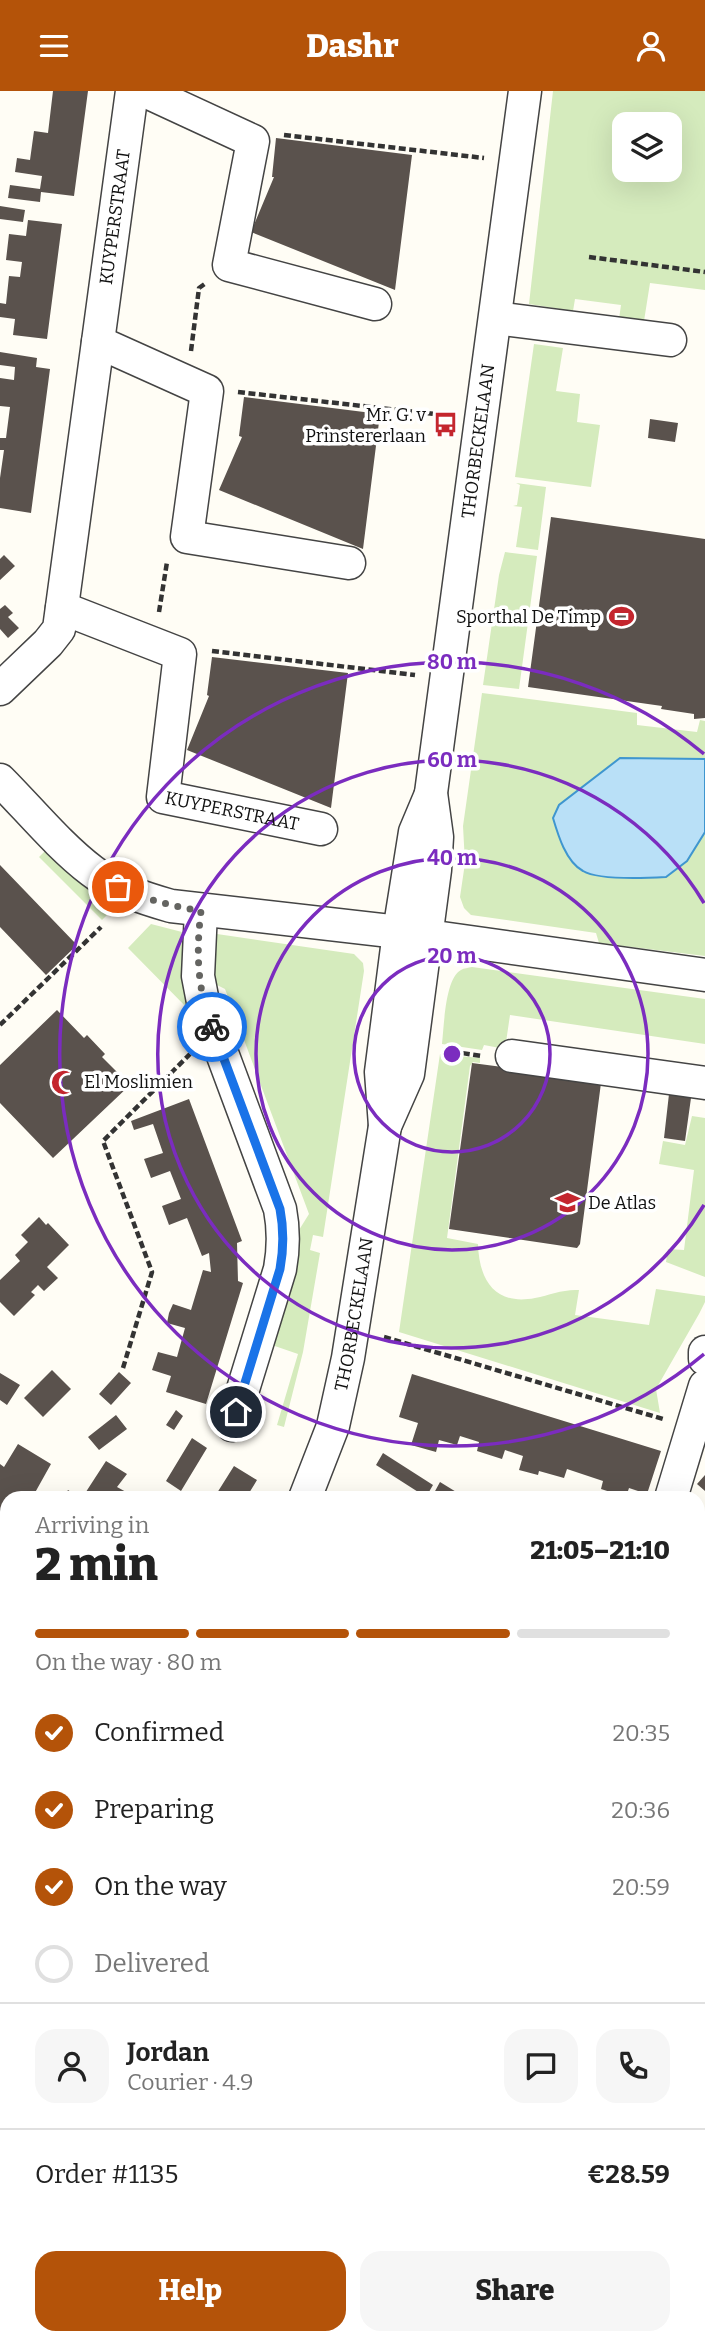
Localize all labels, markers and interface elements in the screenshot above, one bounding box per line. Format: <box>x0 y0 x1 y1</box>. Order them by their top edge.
icon: menu <box>35 27 73 65</box>
text: Dashr <box>306 27 399 65</box>
icon: person <box>632 27 670 65</box>
map controls <box>612 112 682 182</box>
button: layers <box>612 112 682 182</box>
street label: KUYPERSTRAAT <box>95 148 135 286</box>
street label: THORBECKELAAN <box>457 363 499 520</box>
place label: Mr. G. v Prinstererlaan <box>305 404 427 447</box>
bus stop icon: Mr. G. v Prinstererlaan <box>432 411 460 439</box>
sports icon: Sporthal De Timp <box>607 603 635 631</box>
place label: Sporthal De Timp <box>456 606 601 628</box>
text: 80 m <box>427 649 477 675</box>
text: 60 m <box>427 747 477 773</box>
street label: KUYPERSTRAAT <box>163 787 301 835</box>
text: 40 m <box>427 845 477 871</box>
pin <box>88 857 148 917</box>
icon: bag <box>99 868 137 906</box>
text: 20 m <box>428 943 476 969</box>
courier <box>177 992 247 1062</box>
icon: bike <box>193 1008 231 1046</box>
centre of rings <box>440 1042 464 1066</box>
mosque icon: El Moslimien <box>50 1068 78 1096</box>
place label: El Moslimien <box>84 1071 194 1093</box>
school or university icon: De Atlas <box>554 1189 582 1217</box>
place label: De Atlas <box>588 1192 656 1214</box>
street label: THORBECKELAAN <box>330 1236 378 1393</box>
pin <box>206 1382 266 1442</box>
icon: home <box>217 1393 255 1431</box>
text: Arriving in <box>35 1511 149 1539</box>
text: 21:05–21:10 <box>530 1535 670 1566</box>
text: 2 min <box>35 1537 158 1592</box>
text: On the way · 80 m <box>35 1648 222 1676</box>
icon: check <box>35 1714 73 1752</box>
text: Confirmed <box>94 1717 224 1748</box>
text: 20:35 <box>613 1719 670 1747</box>
icon: check <box>35 1791 73 1829</box>
text: Preparing <box>94 1794 214 1825</box>
text: 20:36 <box>611 1796 670 1824</box>
icon: check <box>35 1868 73 1906</box>
text: On the way <box>94 1871 227 1902</box>
text: 20:59 <box>612 1873 670 1901</box>
text: Delivered <box>94 1948 209 1979</box>
button: person <box>35 2029 109 2103</box>
button: chat <box>504 2029 578 2103</box>
button: phone <box>596 2029 670 2103</box>
text: Jordan <box>127 2037 209 2068</box>
text: Courier · 4.9 <box>127 2068 254 2096</box>
text: Order #1135 <box>35 2159 178 2190</box>
text: €28.59 <box>587 2159 670 2190</box>
button: Help <box>35 2251 346 2331</box>
button: Share <box>360 2251 670 2331</box>

